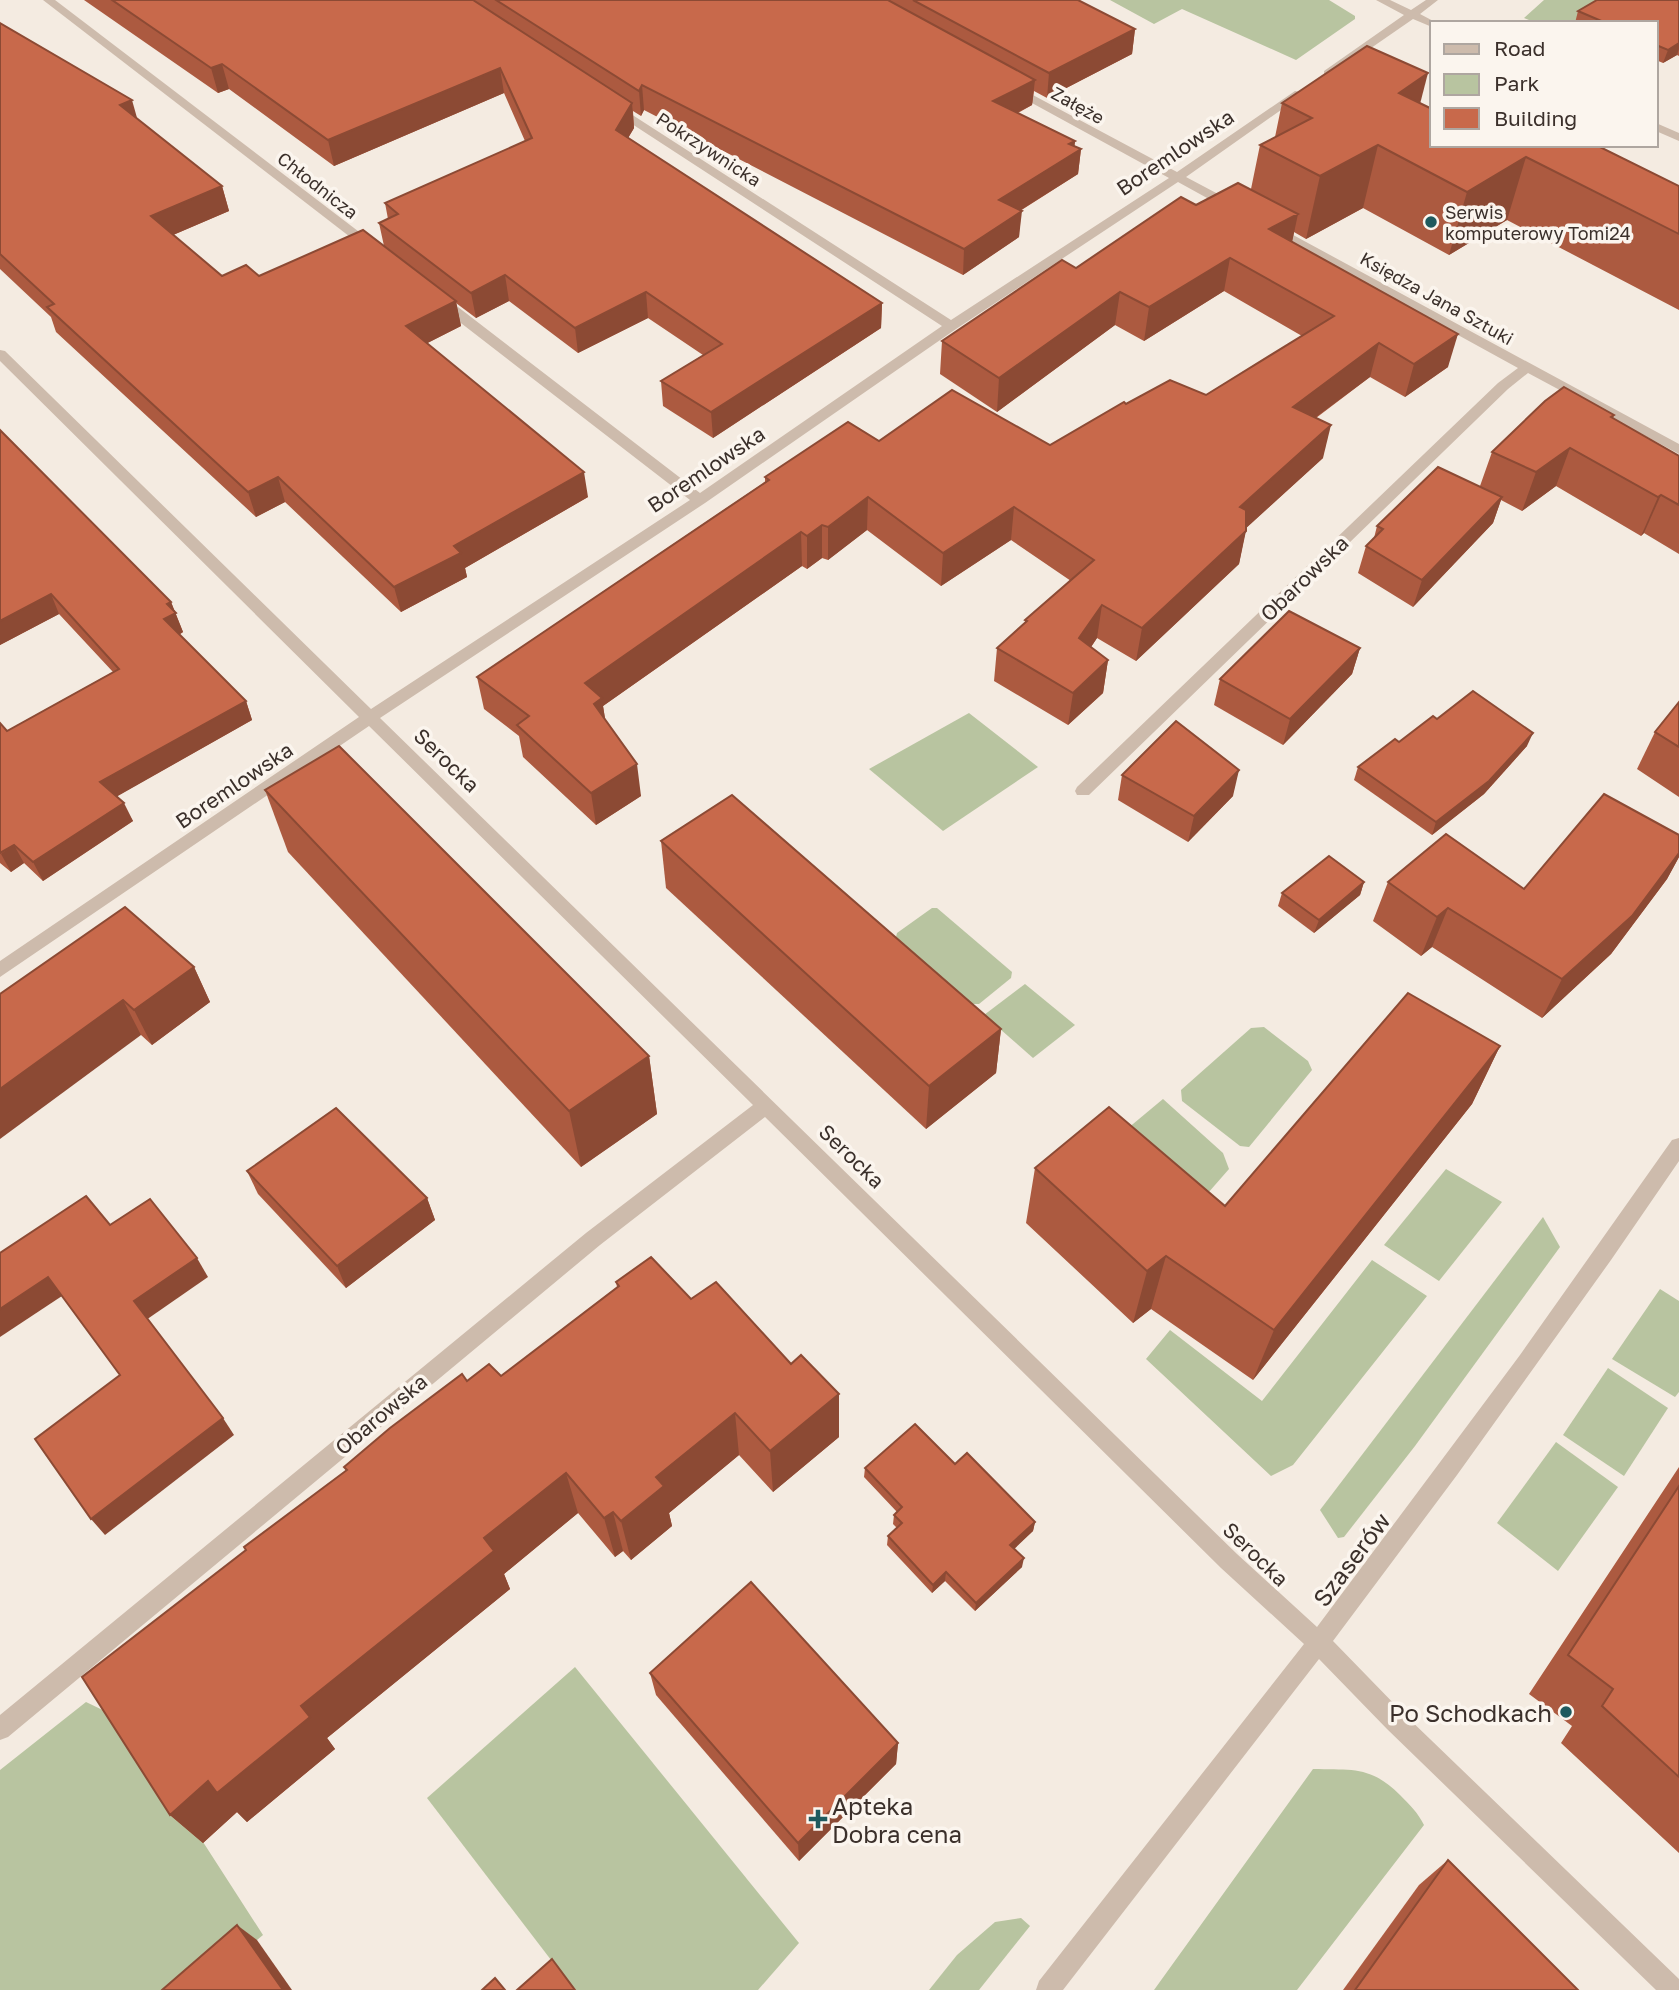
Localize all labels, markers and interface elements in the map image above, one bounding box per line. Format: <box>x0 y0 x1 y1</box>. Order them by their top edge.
legend <box>1430 21 1658 147</box>
text: Road <box>1494 35 1545 61</box>
text: Park <box>1494 70 1540 96</box>
street label: Załęże <box>1048 82 1108 128</box>
street label: Boremlowska <box>1111 103 1239 201</box>
text: Building <box>1494 105 1577 131</box>
street label: Pokrzywnicka <box>653 107 765 191</box>
street label: Chłodnicza <box>273 147 363 223</box>
place label: Serwis komputerowy Tomi24 <box>1445 201 1631 244</box>
marker: Serwis komputerowy Tomi24 <box>1423 214 1439 230</box>
street label: Księdza Jana Sztuki <box>1357 247 1517 349</box>
street label: Boremlowska <box>642 420 770 518</box>
street label: Obarowska <box>1255 530 1353 626</box>
street label: Serocka <box>409 722 485 798</box>
street label: Boremlowska <box>170 736 298 834</box>
street label: Serocka <box>814 1118 890 1194</box>
street label: Obarowska <box>330 1368 432 1460</box>
street label: Szaserów <box>1306 1506 1396 1612</box>
street label: Serocka <box>1218 1516 1294 1592</box>
place label: Po Schodkach <box>1389 1698 1552 1727</box>
marker: Po Schodkach <box>1558 1704 1574 1720</box>
place label: Apteka Dobra cena <box>832 1791 962 1848</box>
marker: Apteka Dobra cena <box>810 1811 826 1827</box>

